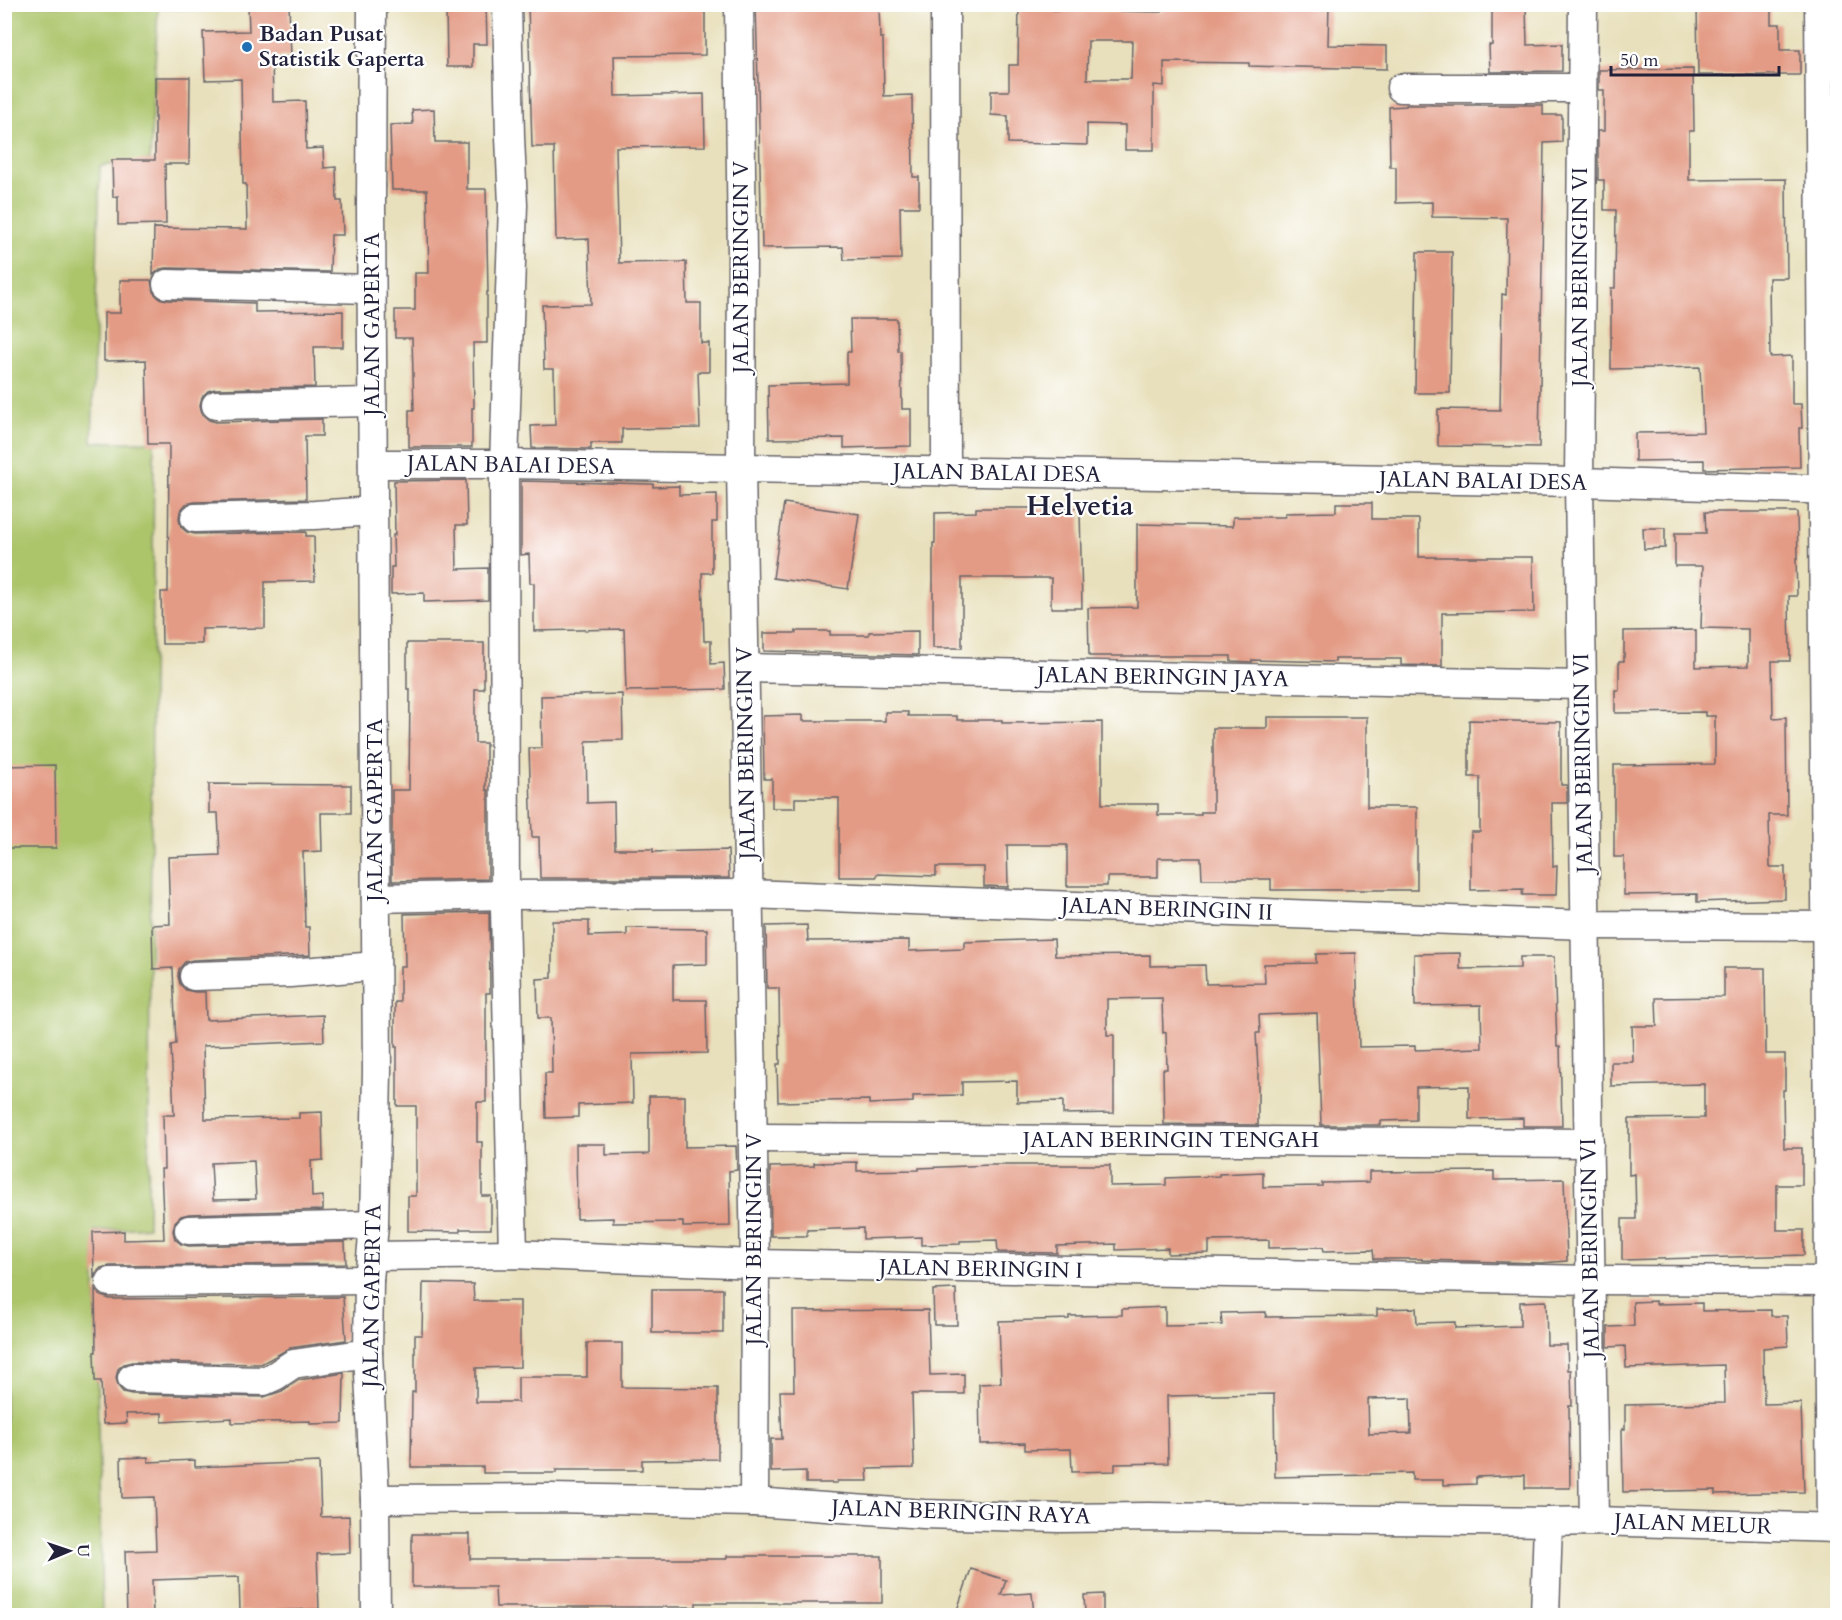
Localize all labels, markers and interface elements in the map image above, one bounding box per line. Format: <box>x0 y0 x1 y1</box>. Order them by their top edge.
place label: Badan Pusat Statistik Gaperta <box>259 19 425 74</box>
scale bar <box>1611 39 1779 77</box>
marker: Badan Pusat Statistik Gaperta <box>240 40 254 54</box>
text: 50 m <box>1620 48 1659 73</box>
street label: JALAN BERINGIN V <box>726 160 756 376</box>
street label: JALAN BERINGIN VI <box>1565 167 1595 390</box>
street label: JALAN GAPERTA <box>357 232 387 419</box>
street label: JALAN BALAI DESA <box>404 448 616 482</box>
street label: JALAN BALAI DESA <box>890 456 1102 490</box>
street label: JALAN BALAI DESA <box>1376 464 1588 498</box>
district label: Helvetia <box>1026 487 1134 525</box>
street label: JALAN BERINGIN V <box>729 646 763 863</box>
street label: JALAN BERINGIN VI <box>1566 653 1600 876</box>
street label: JALAN BERINGIN JAYA <box>1034 660 1289 694</box>
street label: JALAN GAPERTA <box>360 718 390 905</box>
street label: JALAN BERINGIN II <box>1058 890 1273 928</box>
street label: JALAN BERINGIN TENGAH <box>1020 1125 1319 1155</box>
street label: JALAN BERINGIN V <box>739 1132 769 1348</box>
street label: JALAN BERINGIN VI <box>1573 1138 1607 1361</box>
street label: JALAN GAPERTA <box>355 1204 389 1391</box>
street label: JALAN BERINGIN I <box>876 1252 1083 1286</box>
street label: JALAN BERINGIN RAYA <box>828 1492 1091 1532</box>
street label: JALAN MELUR <box>1611 1506 1773 1542</box>
north arrow <box>39 1521 99 1581</box>
text: U <box>72 1544 94 1557</box>

